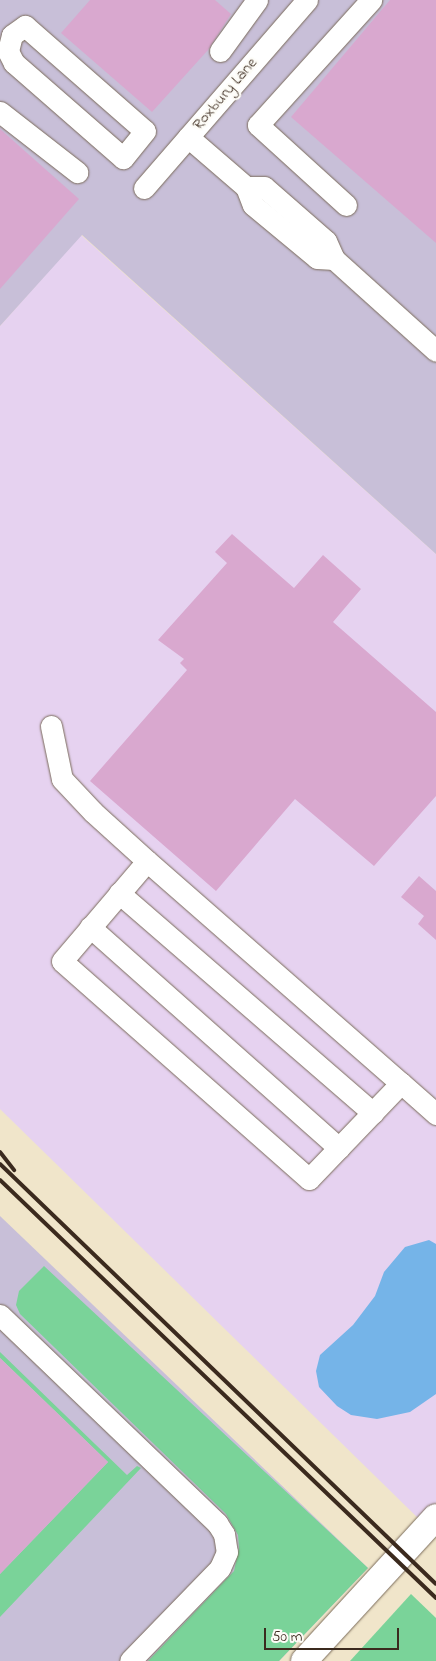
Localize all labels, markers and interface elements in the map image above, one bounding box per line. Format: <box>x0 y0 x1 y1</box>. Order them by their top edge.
street label: Roxbury Lane <box>188 54 262 134</box>
scale bar <box>266 1618 401 1650</box>
text: 50 m <box>272 1626 302 1648</box>

